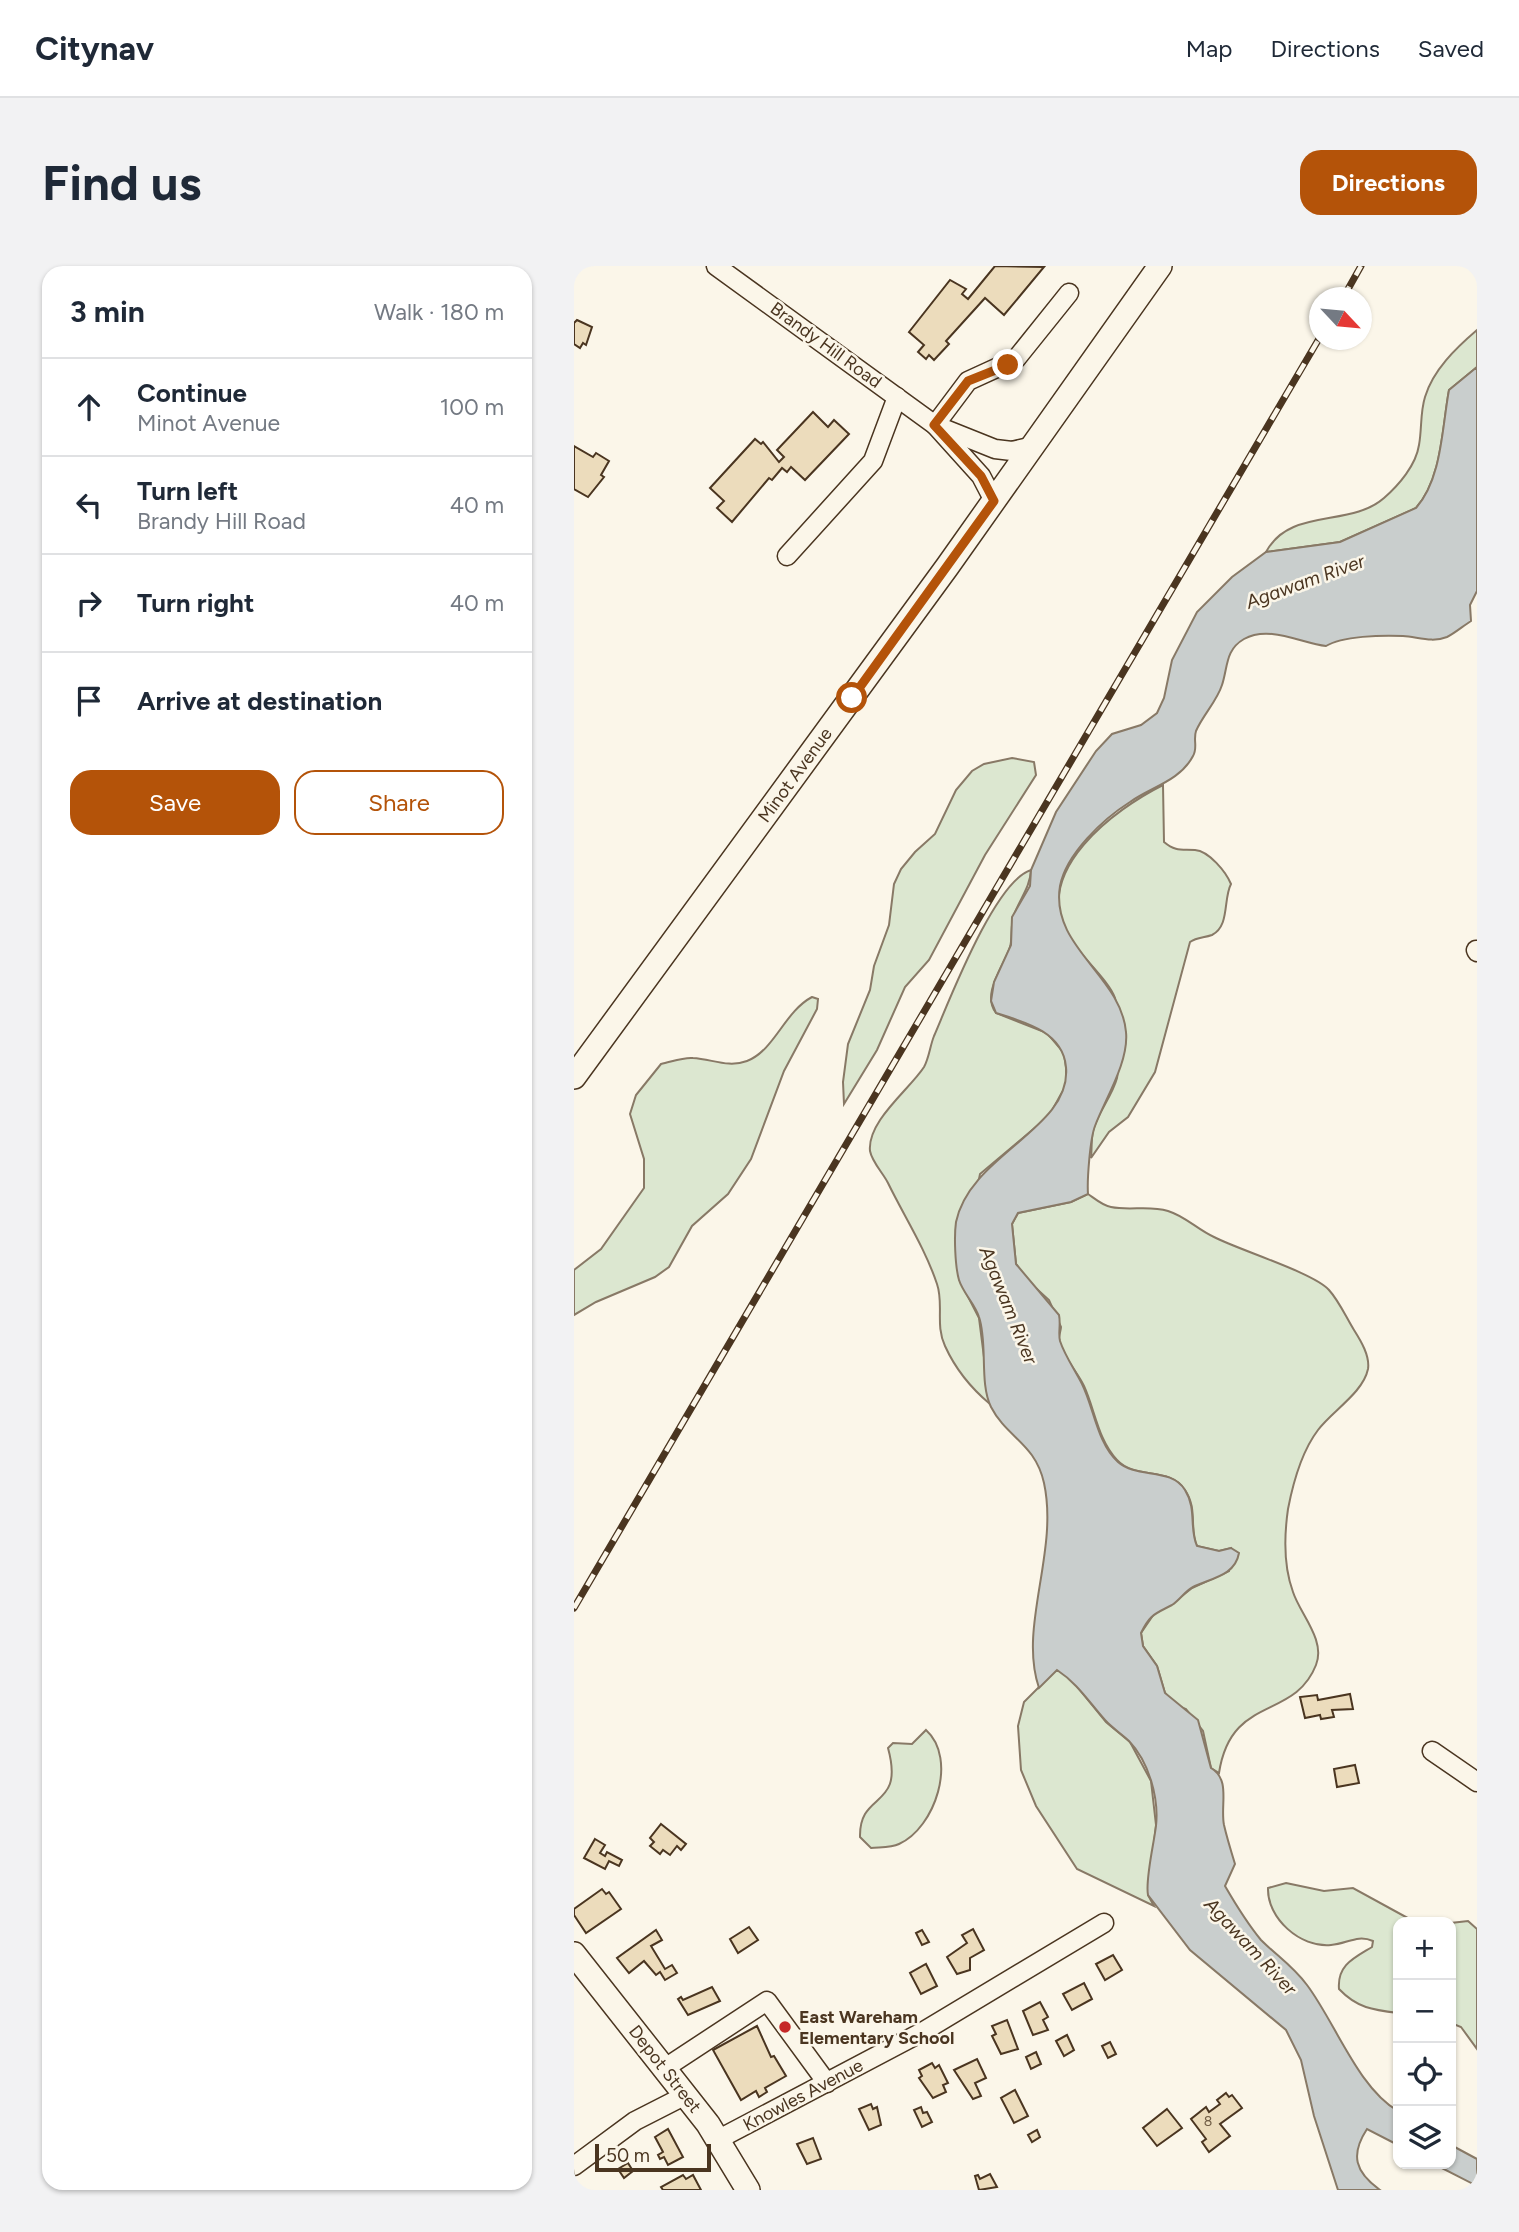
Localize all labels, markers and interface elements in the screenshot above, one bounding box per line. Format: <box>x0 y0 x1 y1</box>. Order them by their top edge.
text: Citynav <box>35 29 154 68</box>
text: Map <box>1186 34 1232 63</box>
text: Directions <box>1270 34 1380 63</box>
text: Saved <box>1418 34 1484 63</box>
button: Directions <box>1300 150 1477 215</box>
text: Find us <box>42 153 201 212</box>
north arrow <box>1309 287 1372 350</box>
text: 3 min <box>70 293 145 330</box>
street label: Brandy Hill Road <box>766 297 886 393</box>
text: Walk · 180 m <box>374 298 504 326</box>
route end <box>992 349 1023 380</box>
text: Continue <box>137 377 247 409</box>
icon: ahead <box>70 388 108 426</box>
text: 100 m <box>440 393 504 421</box>
text: Minot Avenue <box>137 409 280 437</box>
text: Turn left <box>137 475 238 507</box>
icon: left <box>70 486 108 524</box>
text: 40 m <box>450 491 504 519</box>
text: Brandy Hill Road <box>137 507 306 535</box>
water label: Agawam River <box>1242 549 1368 614</box>
icon: right <box>70 584 108 622</box>
text: Turn right <box>137 587 254 619</box>
text: 40 m <box>450 589 504 617</box>
icon: arrive <box>70 682 108 720</box>
route start <box>836 682 867 713</box>
text: Arrive at destination <box>137 685 382 717</box>
street label: Minot Avenue <box>753 723 837 827</box>
button: Save <box>70 770 280 835</box>
button: Share <box>294 770 504 835</box>
water label: Agawam River <box>974 1242 1043 1368</box>
water label: Agawam River <box>1199 1892 1302 2000</box>
map controls <box>1393 1917 1456 2169</box>
button: + <box>1393 1917 1456 1980</box>
button: − <box>1393 1980 1456 2043</box>
place label: East Wareham Elementary School <box>799 2006 954 2049</box>
marker: East Wareham Elementary School <box>777 2019 793 2035</box>
street label: Depot Street <box>624 2021 706 2117</box>
button: locate <box>1393 2043 1456 2106</box>
street label: Knowles Avenue <box>739 2054 867 2136</box>
button: layers <box>1393 2106 1456 2169</box>
house number: 8 <box>1204 2113 1212 2130</box>
scale bar <box>595 2141 710 2173</box>
text: 50 m <box>606 2144 650 2167</box>

